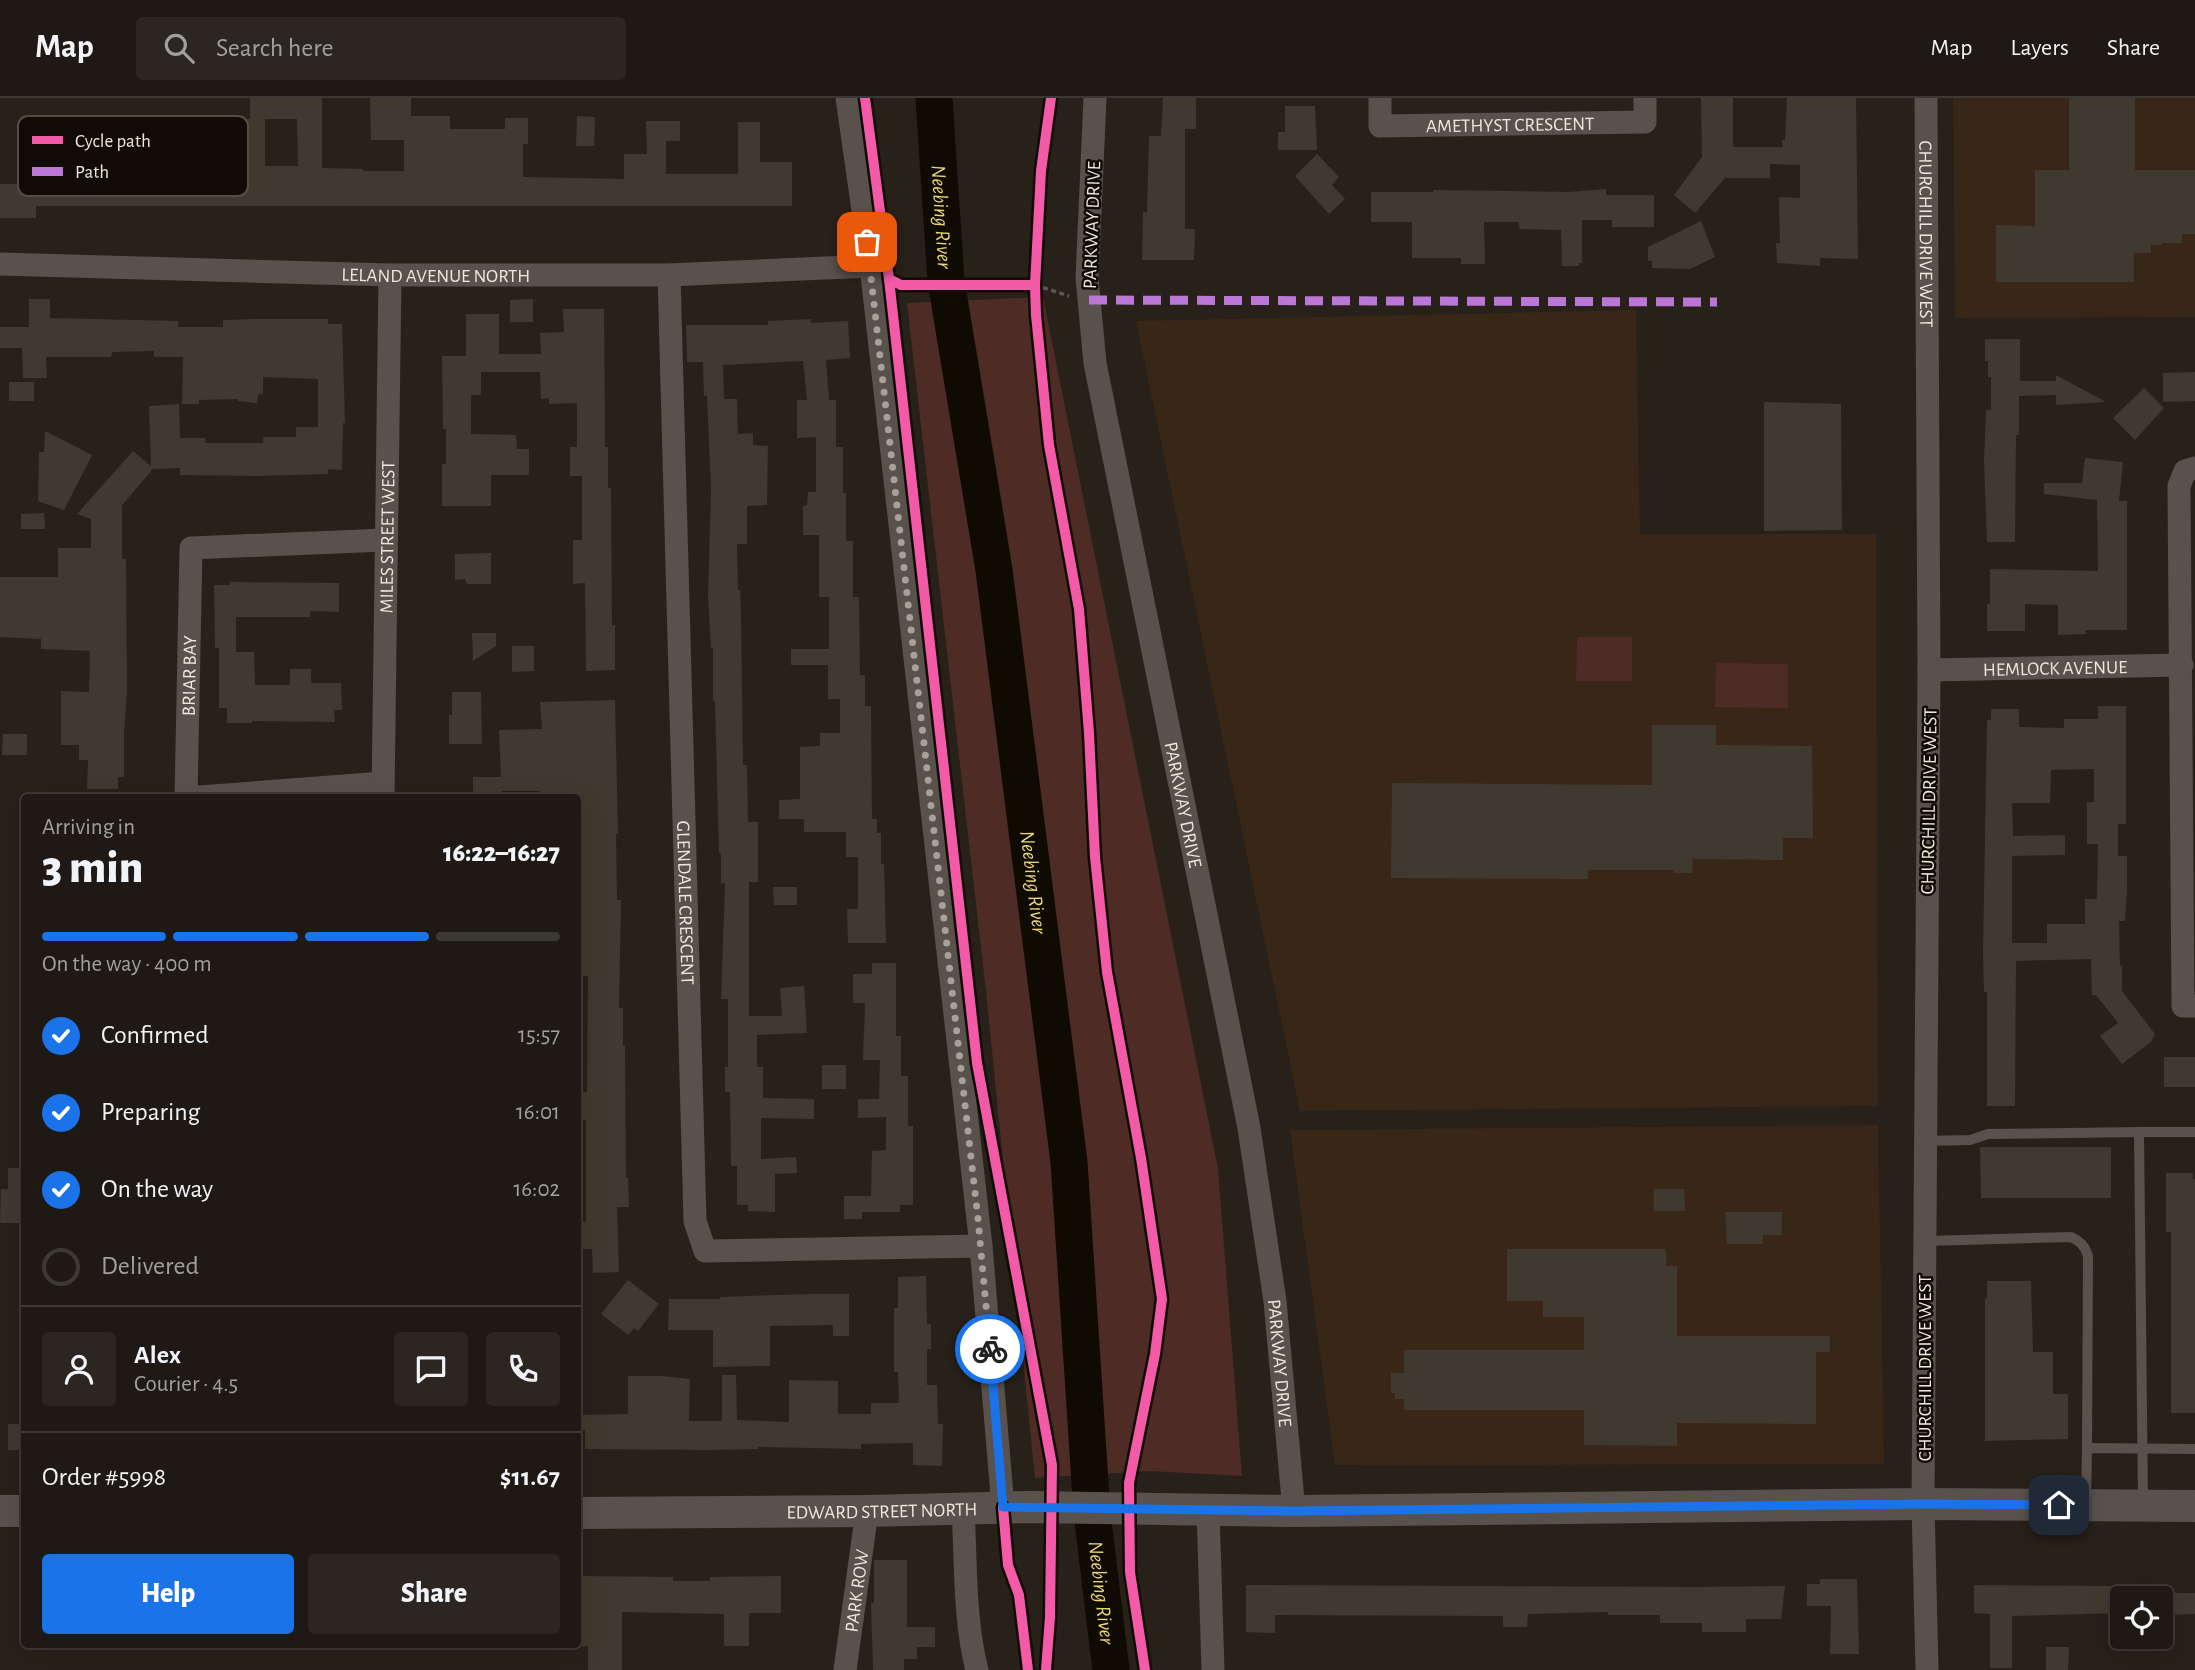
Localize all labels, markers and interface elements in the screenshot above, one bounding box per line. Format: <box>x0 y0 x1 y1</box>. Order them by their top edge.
search box <box>136 17 626 80</box>
icon: search <box>160 29 198 67</box>
text: Map <box>35 31 94 64</box>
text: Search here <box>216 35 334 61</box>
text: Map <box>1930 36 1972 60</box>
text: Layers <box>2010 36 2069 60</box>
text: Share <box>2107 36 2160 60</box>
street label: AMETHYST CRESCENT <box>1426 115 1594 136</box>
legend <box>18 116 248 196</box>
text: Cycle path <box>75 132 151 151</box>
street label: CHURCHILL DRIVE WEST <box>1915 141 1935 327</box>
street label: PARKWAY DRIVE <box>1081 161 1104 289</box>
text: Path <box>75 163 109 182</box>
water label: Neebing River <box>927 164 955 271</box>
pin <box>837 212 897 272</box>
icon: bag <box>848 223 886 261</box>
street label: LELAND AVENUE NORTH <box>341 266 530 286</box>
street label: MILES STREET WEST <box>377 461 399 614</box>
street label: BRIAR BAY <box>180 635 200 716</box>
street label: HEMLOCK AVENUE <box>1983 658 2127 680</box>
street label: CHURCHILL DRIVE WEST <box>1918 708 1941 895</box>
street label: PARKWAY DRIVE <box>1160 740 1204 870</box>
text: Arriving in <box>42 816 135 839</box>
street label: GLENDALE CRESCENT <box>673 820 697 985</box>
water label: Neebing River <box>1016 829 1050 936</box>
text: 16:22–16:27 <box>443 840 560 866</box>
text: 3 min <box>42 845 143 891</box>
text: On the way · 400 m <box>42 953 212 976</box>
icon: check <box>42 1017 80 1055</box>
text: Confirmed <box>101 1022 209 1048</box>
text: 15:57 <box>518 1024 560 1047</box>
icon: check <box>42 1094 80 1132</box>
text: Preparing <box>101 1099 200 1125</box>
text: 16:01 <box>516 1101 560 1124</box>
icon: check <box>42 1171 80 1209</box>
text: On the way <box>101 1176 213 1202</box>
text: 16:02 <box>513 1178 560 1201</box>
text: Delivered <box>101 1253 199 1279</box>
street label: CHURCHILL DRIVE WEST <box>1916 1275 1935 1461</box>
street label: PARKWAY DRIVE <box>1264 1298 1294 1428</box>
courier <box>955 1314 1025 1384</box>
icon: bike <box>971 1330 1009 1368</box>
button: person <box>42 1332 116 1406</box>
button: chat <box>394 1332 468 1406</box>
button: phone <box>486 1332 560 1406</box>
text: Alex <box>134 1342 181 1368</box>
text: Courier · 4.5 <box>134 1373 238 1396</box>
text: Order #5998 <box>42 1464 166 1490</box>
text: $11.67 <box>500 1464 560 1490</box>
pin <box>2029 1475 2089 1535</box>
icon: home <box>2040 1486 2078 1524</box>
street label: EDWARD STREET NORTH <box>786 1500 978 1523</box>
water label: Neebing River <box>1084 1540 1118 1647</box>
street label: PARK ROW <box>842 1548 873 1633</box>
button: Help <box>42 1554 294 1634</box>
button: Share <box>308 1554 560 1634</box>
map controls <box>2110 1586 2173 1649</box>
button: locate <box>2110 1586 2173 1649</box>

